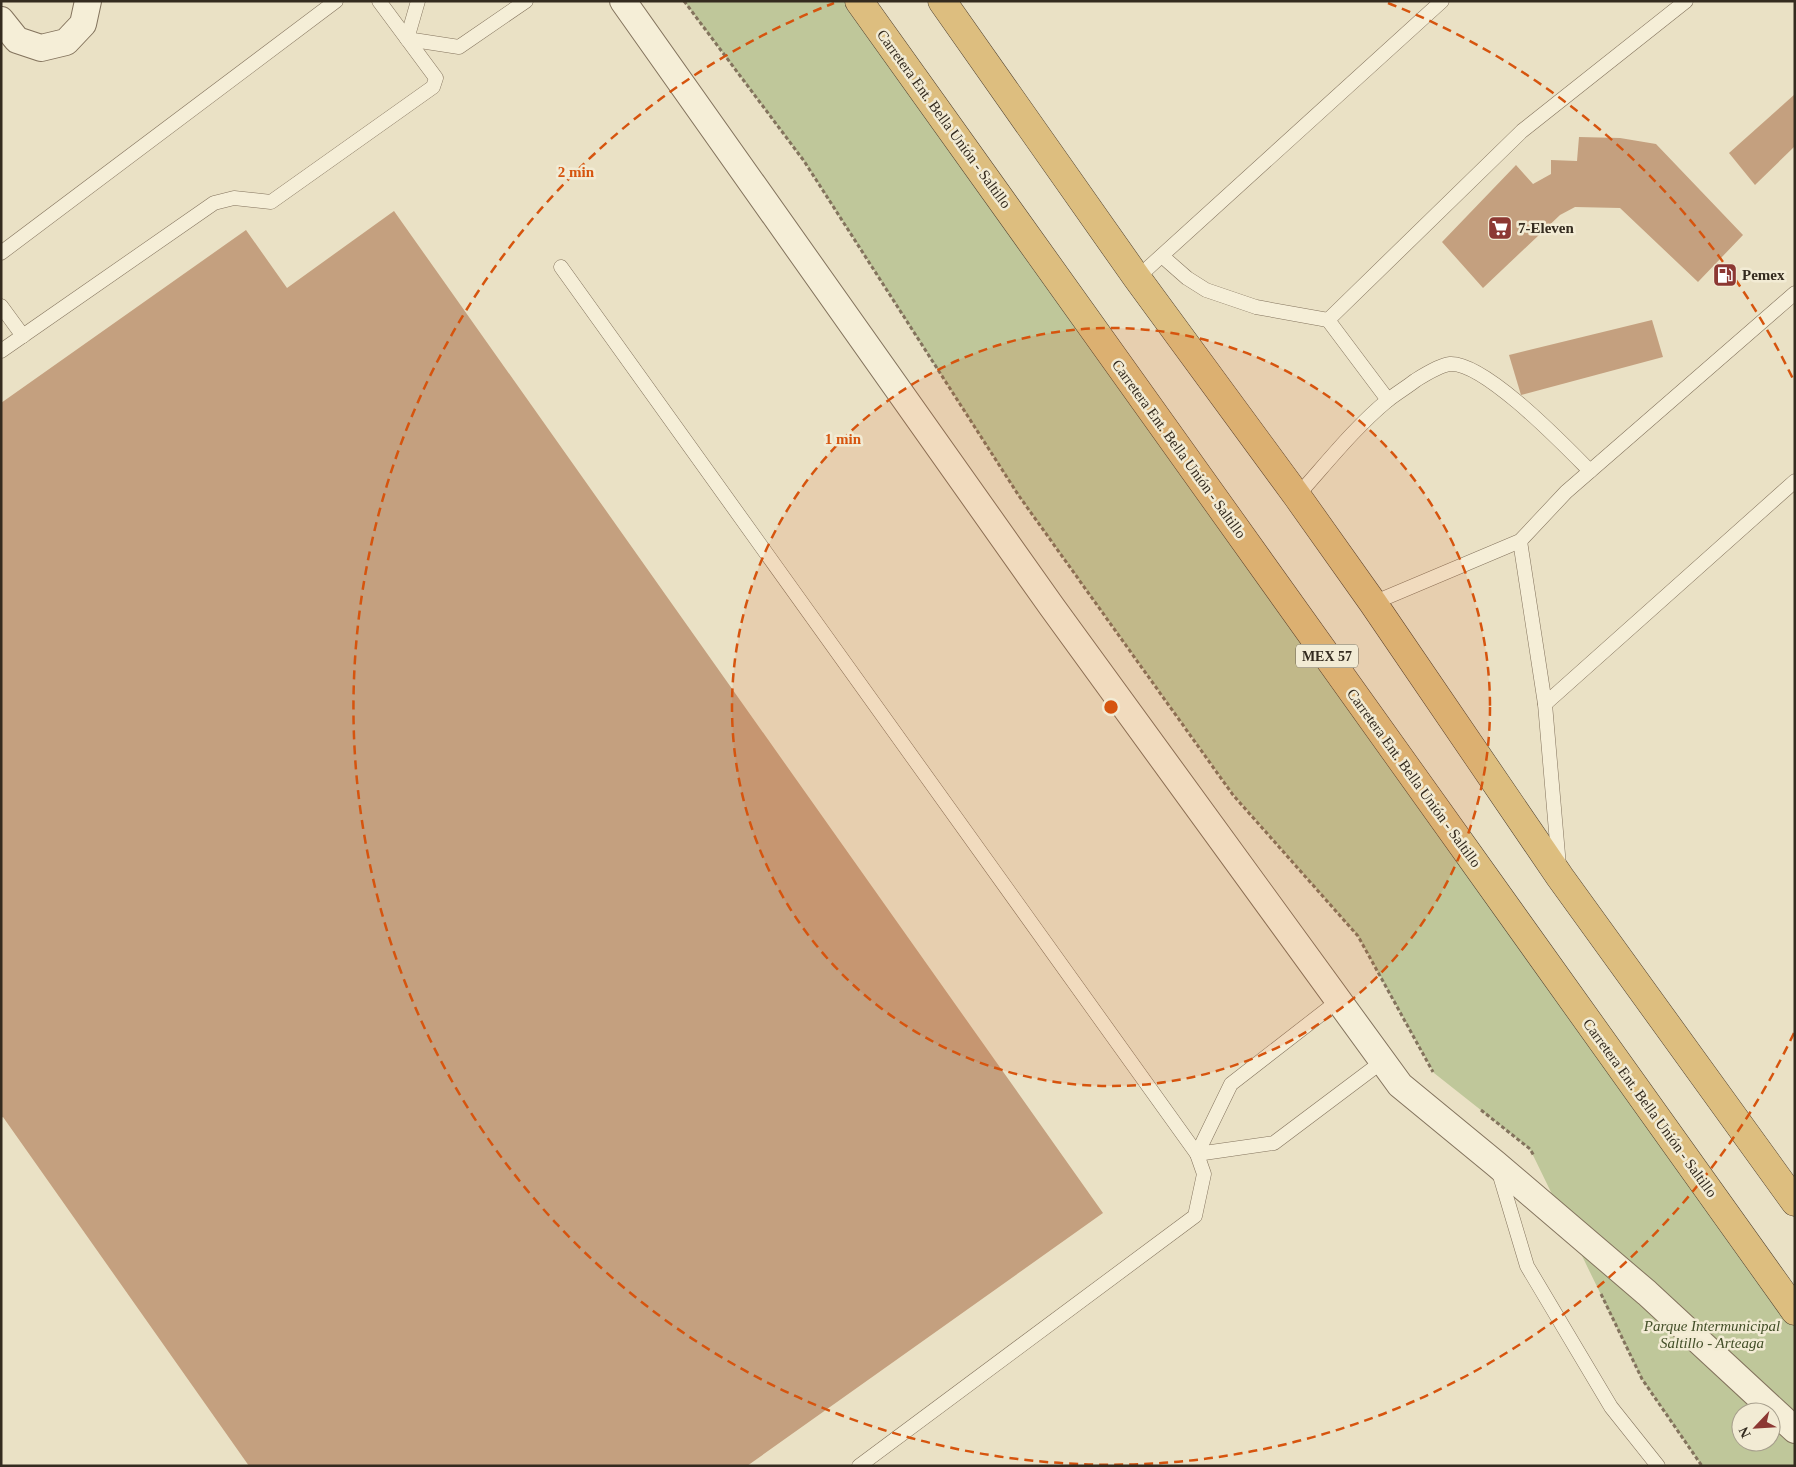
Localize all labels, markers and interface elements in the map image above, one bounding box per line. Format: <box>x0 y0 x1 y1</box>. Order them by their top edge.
street label: Carretera Ent. Bella Unión - Saltillo <box>874 27 1014 211</box>
text: 2 min <box>558 164 595 180</box>
supermarket icon: 7-Eleven <box>1487 215 1513 241</box>
place label: 7-Eleven <box>1518 220 1574 236</box>
fuel station icon: Pemex <box>1712 262 1738 288</box>
place label: Pemex <box>1742 267 1785 283</box>
street label: Carretera Ent. Bella Unión - Saltillo <box>1109 357 1249 541</box>
text: 1 min <box>825 431 862 447</box>
road number: MEX 57 <box>1296 644 1358 668</box>
street label: Carretera Ent. Bella Unión - Saltillo <box>1344 686 1484 870</box>
centre of rings <box>1102 698 1120 716</box>
street label: Carretera Ent. Bella Unión - Saltillo <box>1580 1016 1720 1200</box>
park label: Parque Intermunicipal Saltillo - Arteaga <box>1643 1318 1780 1351</box>
north arrow <box>1731 1402 1781 1452</box>
text: N <box>1736 1425 1754 1440</box>

